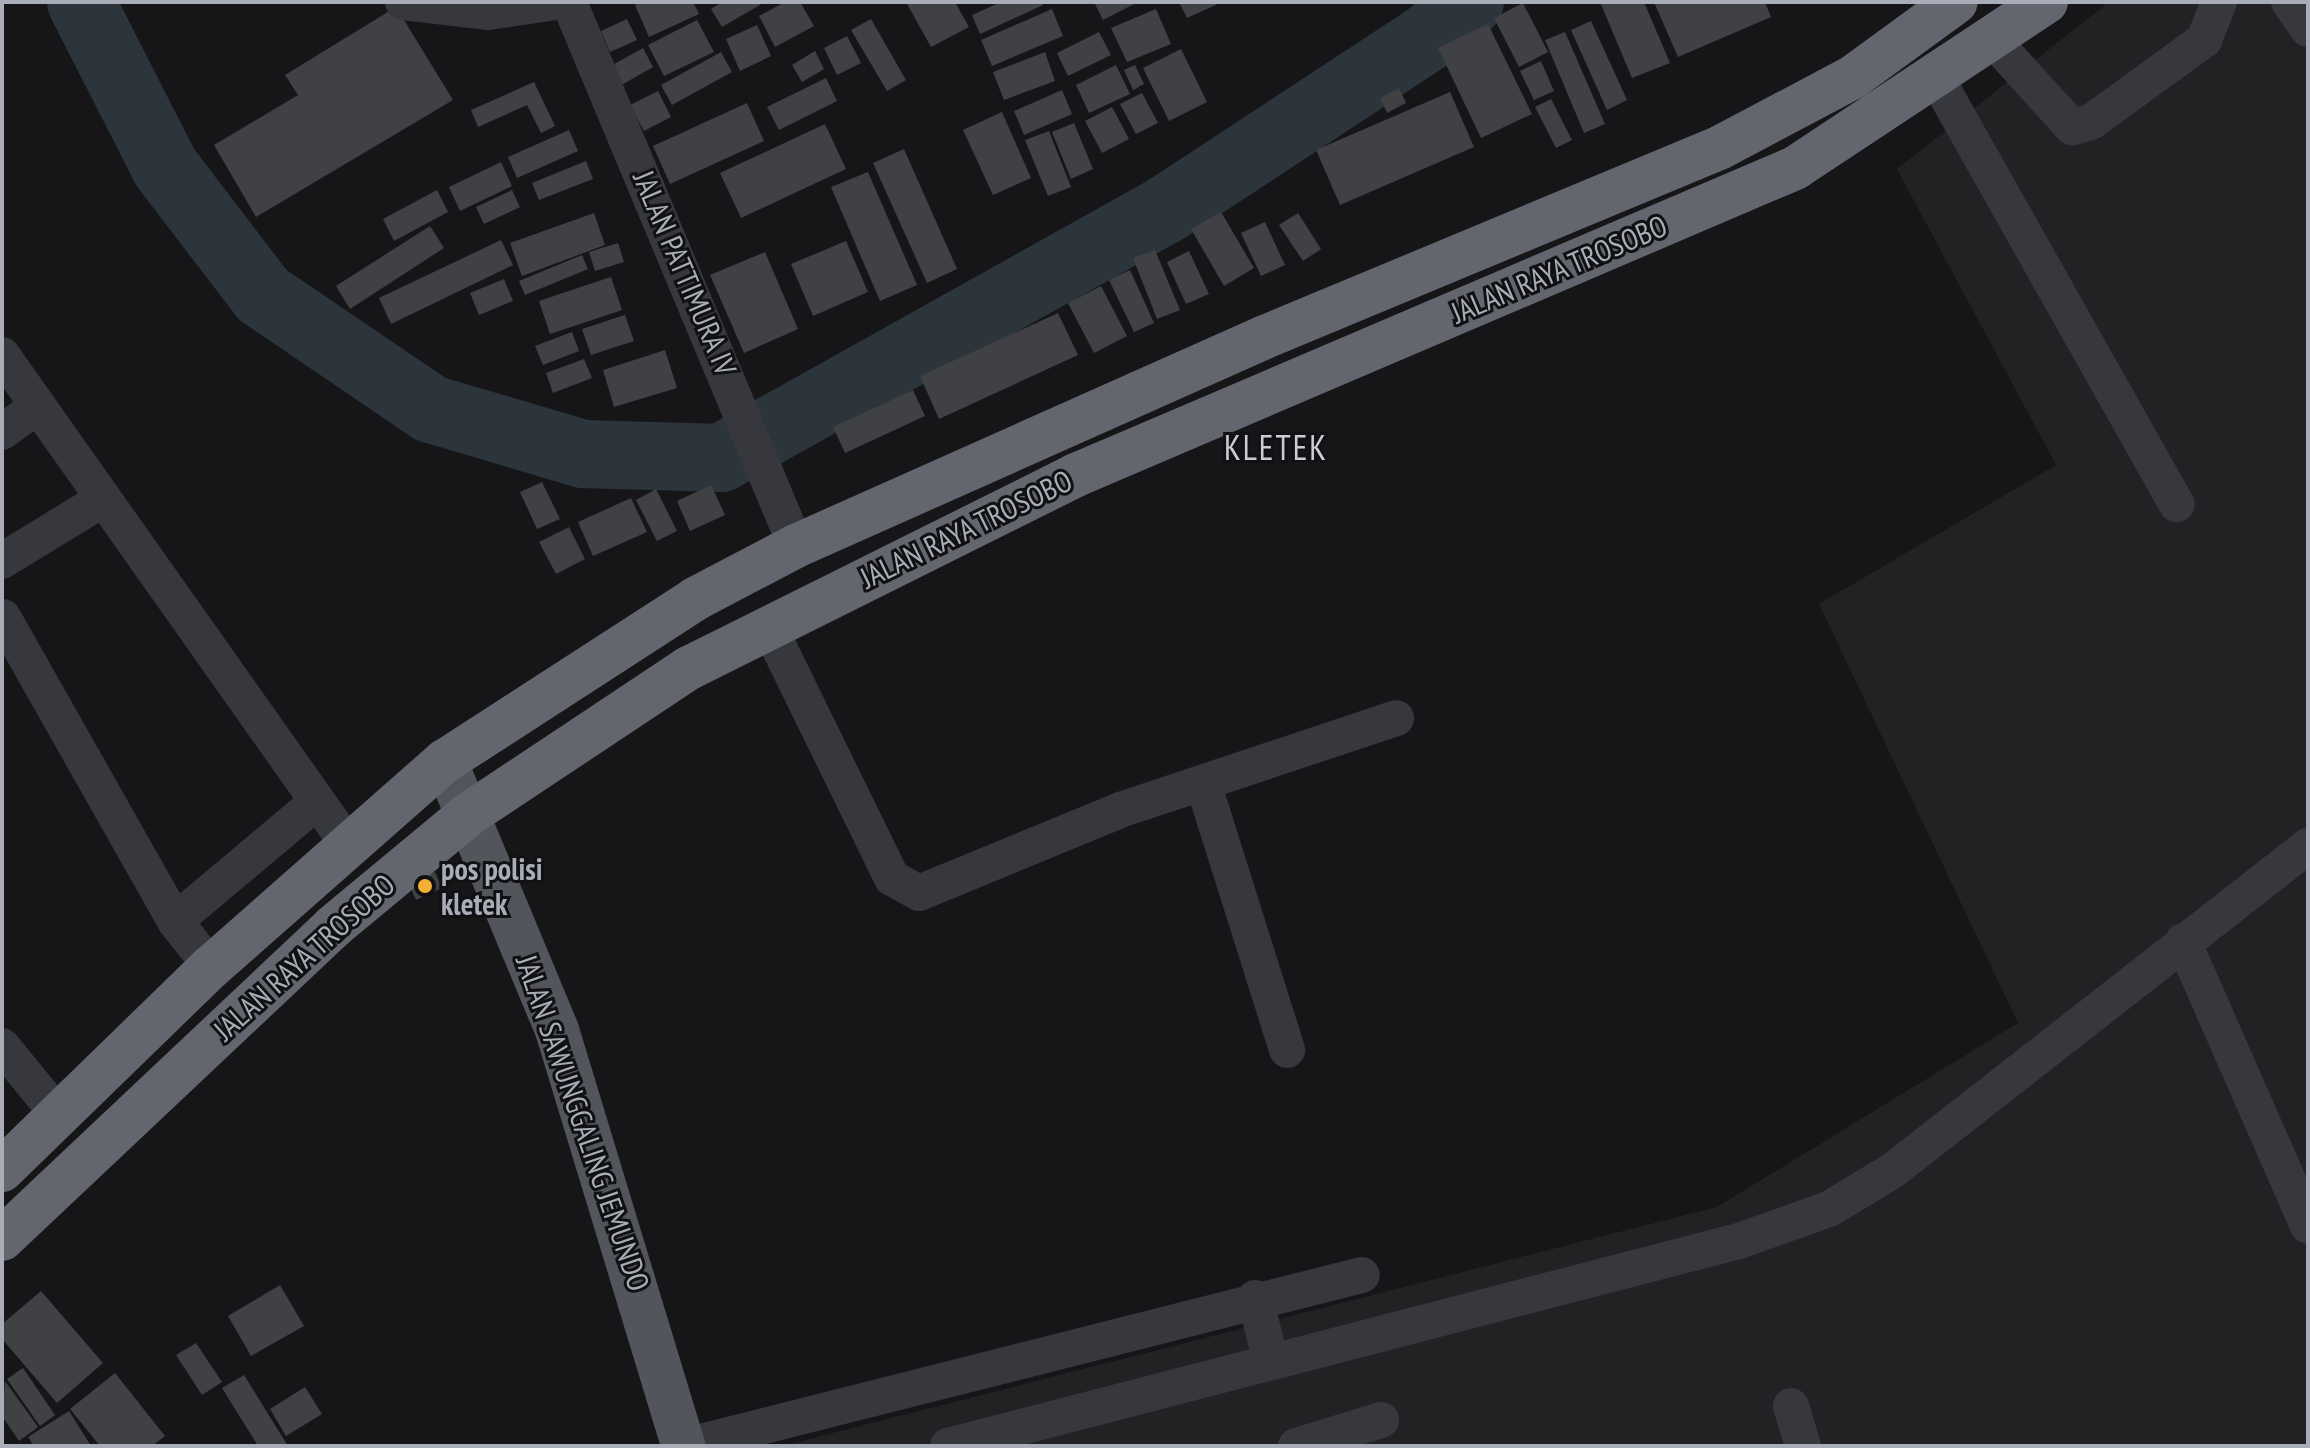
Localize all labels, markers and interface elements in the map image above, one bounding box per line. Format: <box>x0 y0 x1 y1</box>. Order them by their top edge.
street label: JALAN PATTIMURA IV <box>626 165 744 381</box>
street label: JALAN RAYA TROSOBO <box>1445 207 1673 331</box>
district label: KLETEK <box>1224 428 1328 468</box>
street label: JALAN RAYA TROSOBO <box>854 462 1078 596</box>
place label: pos polisi kletek <box>441 851 542 922</box>
street label: JALAN RAYA TROSOBO <box>205 866 403 1048</box>
marker: pos polisi kletek <box>416 877 434 895</box>
street label: JALAN SAWUNGGALING JEMUNDO <box>509 950 657 1296</box>

